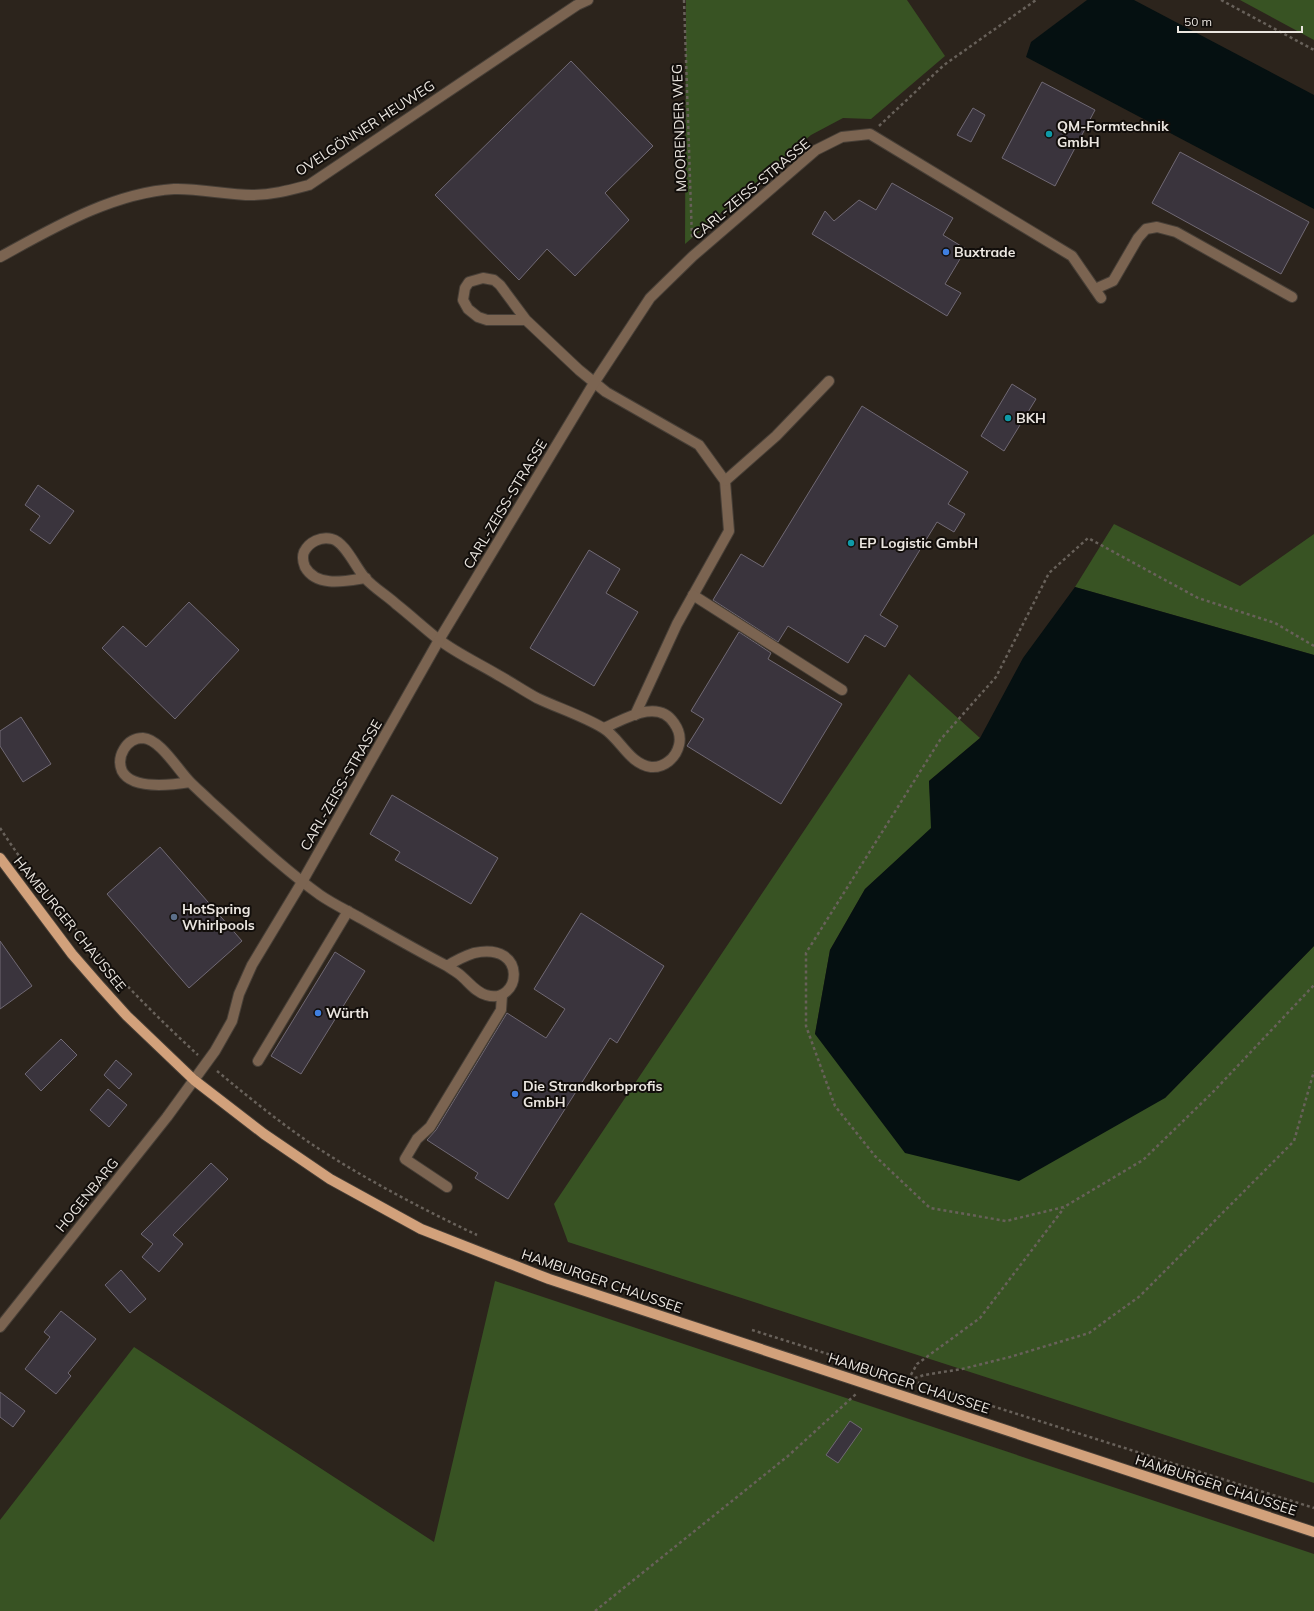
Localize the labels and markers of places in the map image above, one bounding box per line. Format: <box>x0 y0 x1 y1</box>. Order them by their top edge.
place label: QM-Formtechnik GmbH <box>1057 117 1169 151</box>
marker: QM-Formtechnik GmbH <box>1044 129 1054 139</box>
place label: Buxtrade <box>954 243 1016 261</box>
marker: Buxtrade <box>941 247 951 257</box>
place label: BKH <box>1016 409 1046 427</box>
marker: BKH <box>1003 413 1013 423</box>
place label: EP Logistic GmbH <box>859 534 978 552</box>
marker: EP Logistic GmbH <box>846 538 856 548</box>
place label: HotSpring Whirlpools <box>182 900 255 934</box>
marker: HotSpring Whirlpools <box>169 912 179 922</box>
place label: Würth <box>326 1004 369 1022</box>
marker: Würth <box>313 1008 323 1018</box>
place label: Die Strandkorbprofis GmbH <box>523 1077 662 1111</box>
marker: Die Strandkorbprofis GmbH <box>510 1089 520 1099</box>

